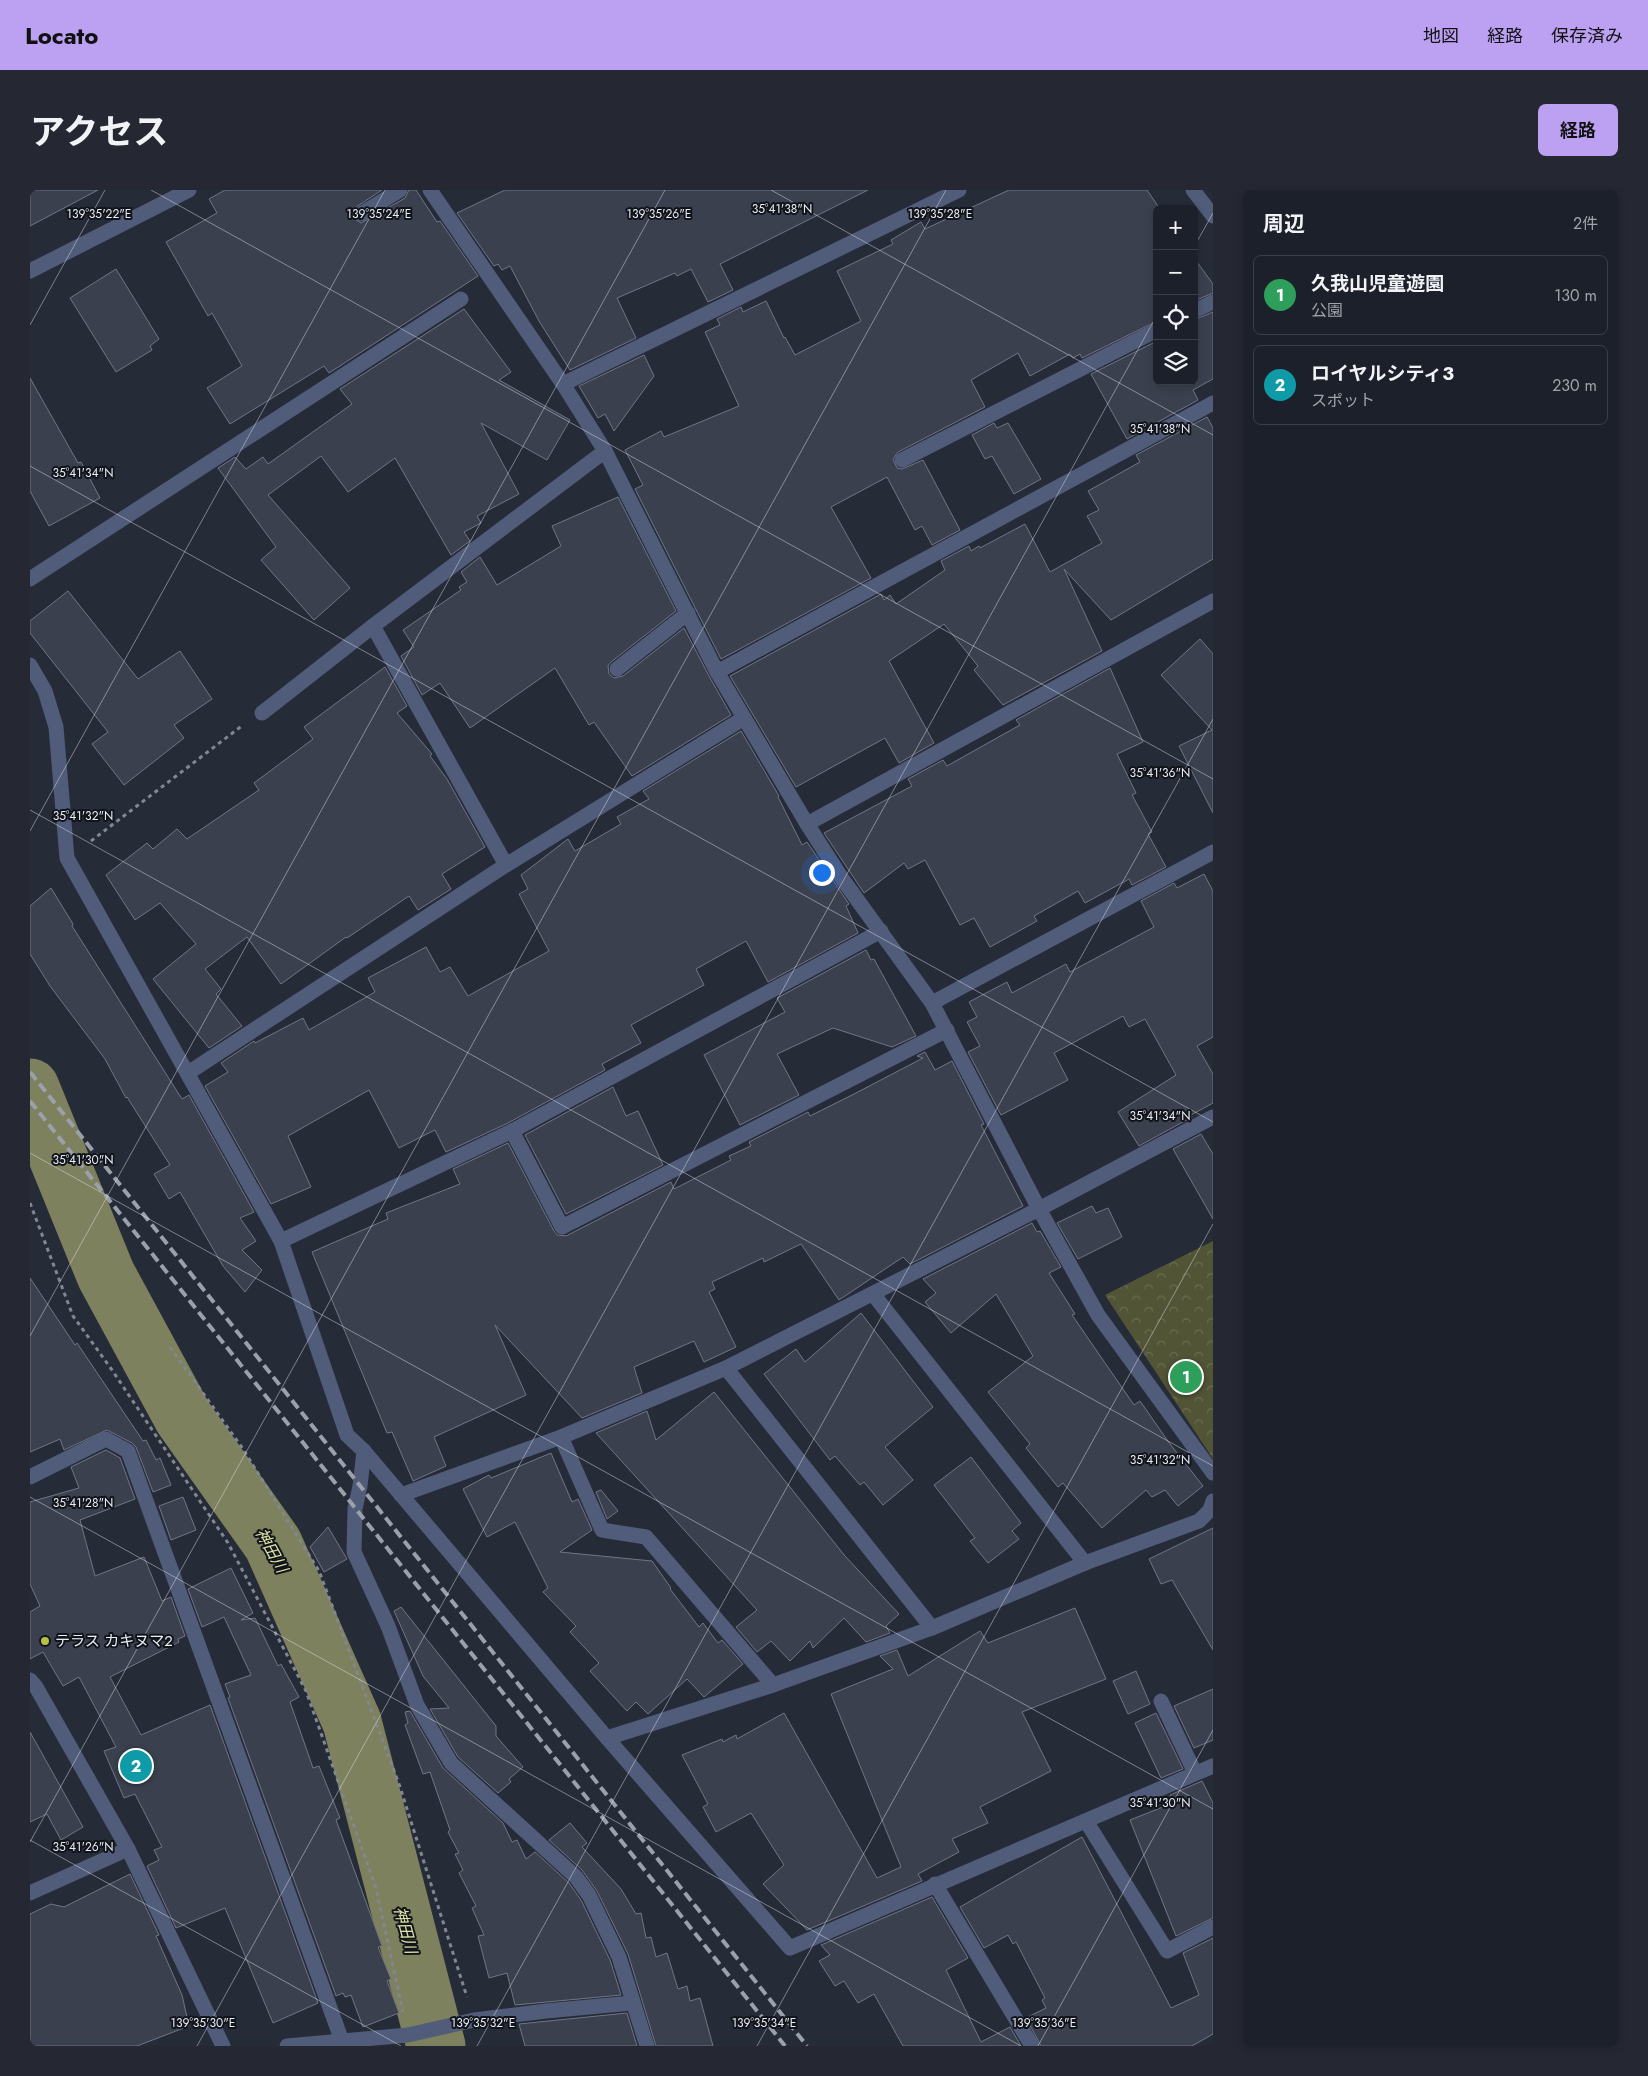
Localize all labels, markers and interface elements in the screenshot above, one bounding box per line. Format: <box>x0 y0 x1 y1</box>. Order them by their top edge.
text: Locato <box>25 18 98 53</box>
text: 地図 <box>1423 23 1459 49</box>
text: 経路 <box>1487 23 1523 49</box>
text: 保存済み <box>1551 23 1623 49</box>
button: 経路 <box>1538 104 1618 156</box>
text: アクセス <box>30 107 168 157</box>
text: 35°41'38"N <box>752 200 812 218</box>
text: 139°35'22"E <box>67 205 131 223</box>
text: 139°35'24"E <box>347 205 411 223</box>
text: 139°35'26"E <box>627 205 691 223</box>
text: 139°35'28"E <box>908 205 972 223</box>
map controls <box>1153 205 1198 385</box>
button: + <box>1153 205 1198 250</box>
text: 周辺 <box>1263 209 1305 239</box>
text: 2件 <box>1573 212 1598 235</box>
button: − <box>1153 250 1198 295</box>
text: 久我山児童遊園 <box>1311 270 1444 297</box>
text: 1 <box>1276 284 1284 307</box>
text: 130 m <box>1554 284 1597 307</box>
button: locate <box>1153 295 1198 340</box>
text: 公園 <box>1311 299 1343 322</box>
button: layers <box>1153 340 1198 385</box>
text: ロイヤルシティ3 <box>1311 360 1454 387</box>
text: 2 <box>1275 374 1285 397</box>
text: 230 m <box>1552 374 1597 397</box>
text: スポット <box>1311 389 1375 412</box>
text: 35°41'38"N <box>1130 420 1190 438</box>
text: 35°41'34"N <box>53 464 113 482</box>
text: 35°41'36"N <box>1130 764 1190 782</box>
text: 35°41'32"N <box>53 807 113 825</box>
your location <box>809 860 835 886</box>
text: 35°41'34"N <box>1130 1107 1190 1125</box>
text: 35°41'30"N <box>52 1151 114 1169</box>
pin: 1 <box>1170 1358 1202 1396</box>
text: 35°41'32"N <box>1130 1451 1190 1469</box>
text: 35°41'28"N <box>53 1494 113 1512</box>
water label: 神田川 <box>250 1524 294 1579</box>
place label: テラス カキヌマ2 <box>55 1630 173 1652</box>
marker: テラス カキヌマ2 <box>39 1635 51 1647</box>
pin: 2 <box>120 1747 152 1785</box>
text: 35°41'30"N <box>1129 1794 1191 1812</box>
text: 35°41'26"N <box>52 1838 114 1856</box>
water label: 神田川 <box>388 1904 423 1958</box>
text: 139°35'30"E <box>171 2014 235 2032</box>
text: 139°35'32"E <box>451 2014 515 2032</box>
text: 139°35'34"E <box>732 2014 796 2032</box>
text: 139°35'36"E <box>1012 2014 1076 2032</box>

